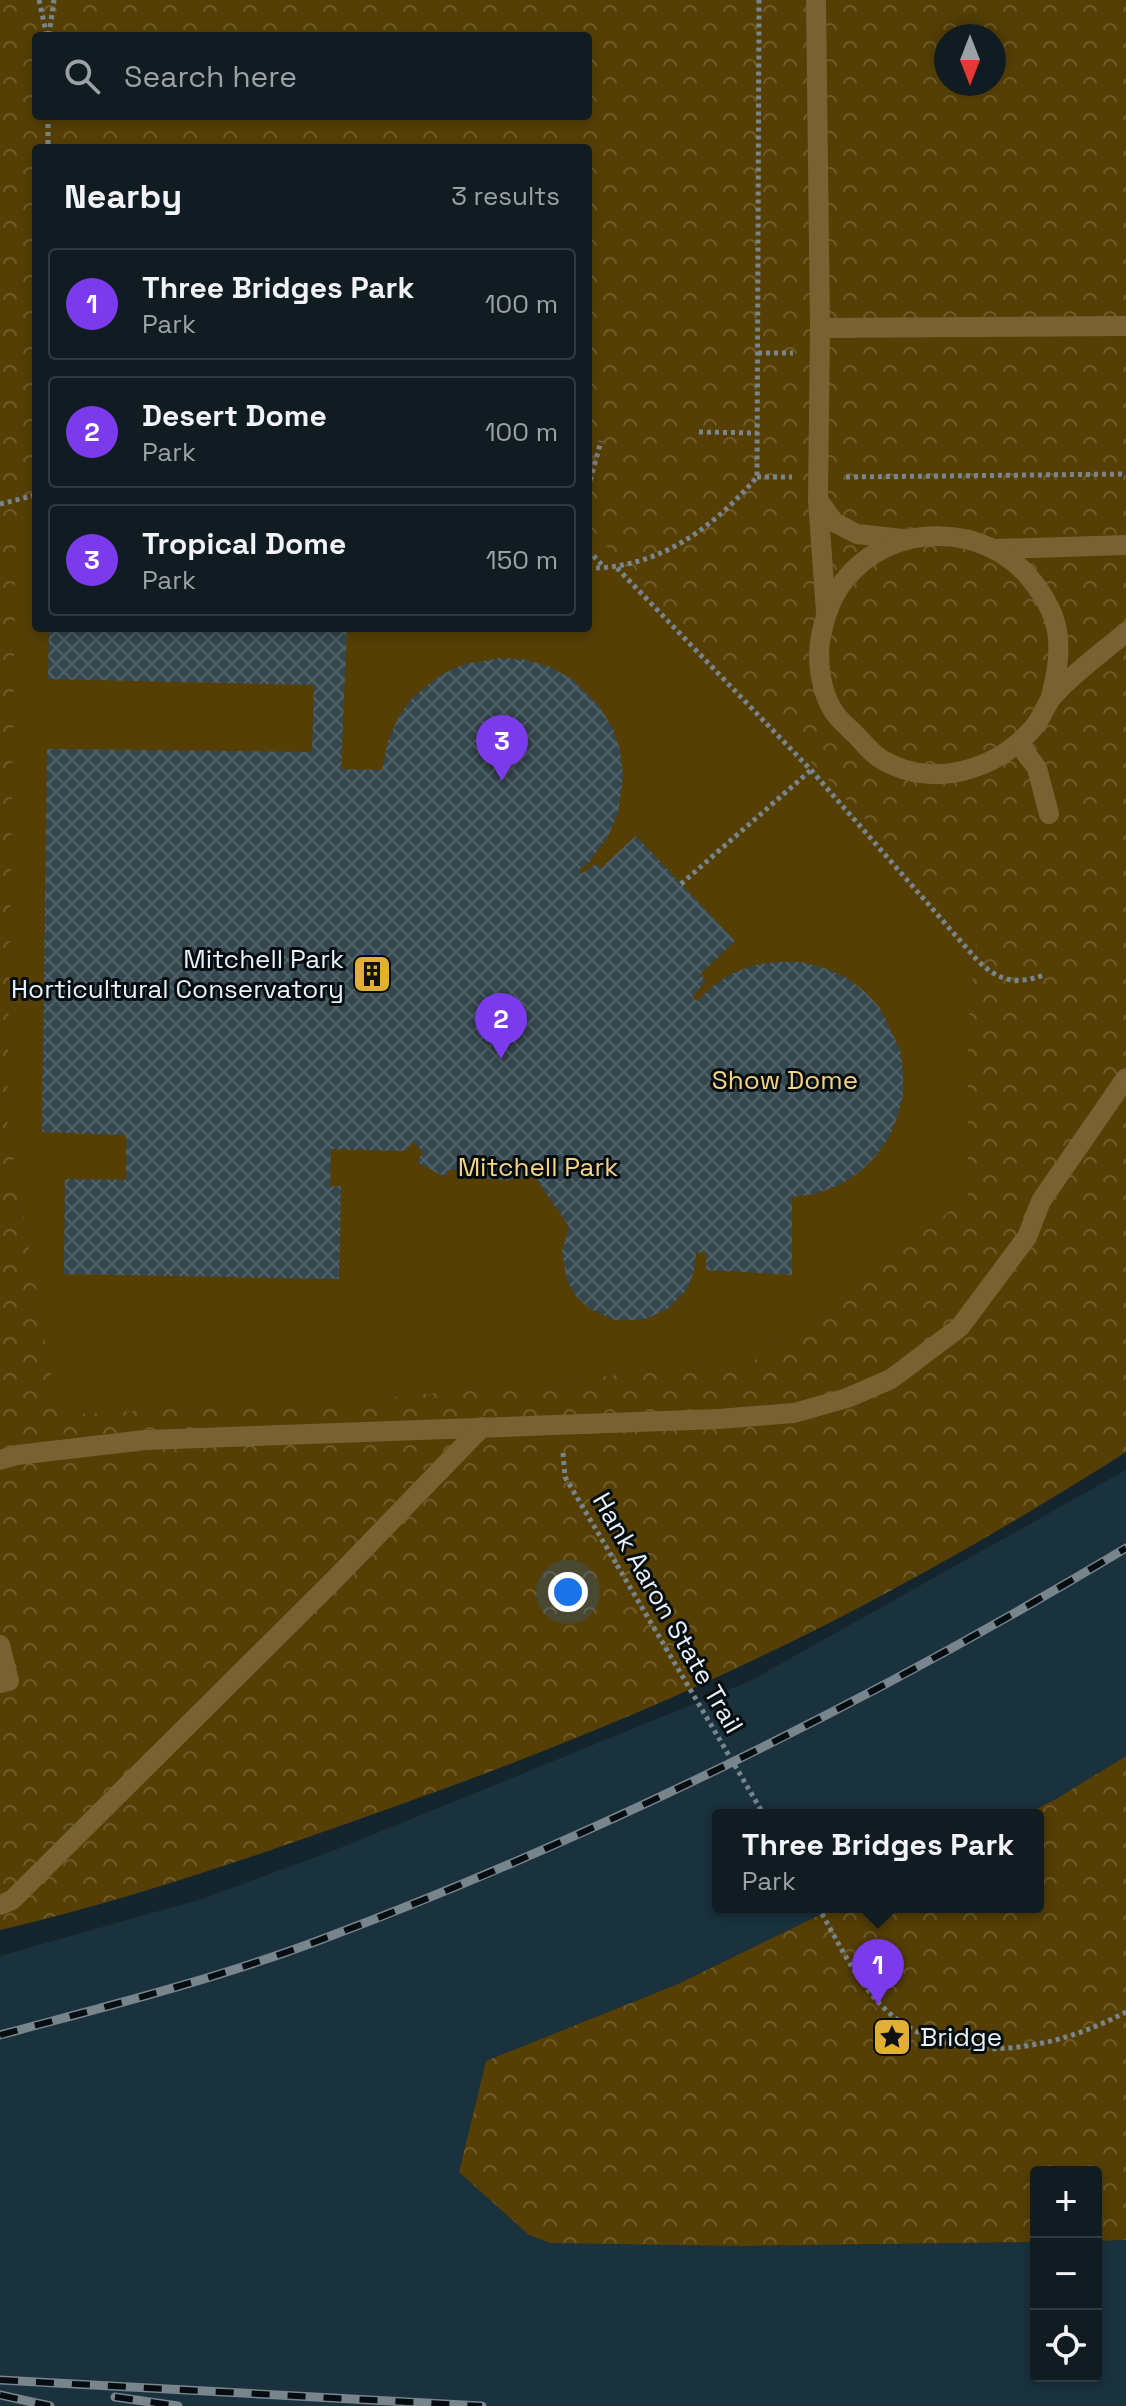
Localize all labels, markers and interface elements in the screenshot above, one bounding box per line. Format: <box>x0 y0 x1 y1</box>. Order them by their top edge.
north arrow <box>934 24 1006 96</box>
search box <box>32 32 592 120</box>
icon: search <box>60 54 104 98</box>
text: Search here <box>124 57 297 96</box>
text: Nearby <box>64 175 182 218</box>
text: 3 results <box>451 179 560 213</box>
text: Three Bridges Park <box>142 268 414 307</box>
text: 1 <box>86 287 98 321</box>
text: 100 m <box>485 287 558 321</box>
text: Park <box>142 307 196 341</box>
text: Desert Dome <box>142 396 327 435</box>
text: 2 <box>84 415 100 449</box>
text: 100 m <box>485 415 558 449</box>
text: Park <box>142 435 196 469</box>
text: Tropical Dome <box>142 524 346 563</box>
text: 3 <box>84 543 100 577</box>
text: 150 m <box>486 543 558 577</box>
text: Park <box>142 563 196 597</box>
pin: 3 <box>476 715 528 781</box>
place label: Mitchell Park Horticultural Conservatory <box>11 942 344 1006</box>
building icon: Mitchell Park Horticultural Conservatory <box>351 953 393 995</box>
pin: 2 <box>475 993 527 1059</box>
park label: Show Dome <box>712 1063 858 1097</box>
park label: Mitchell Park <box>458 1150 618 1184</box>
street label: Hank Aaron State Trail <box>585 1486 751 1740</box>
your location <box>548 1572 588 1612</box>
popup <box>712 1809 1044 1913</box>
text: Three Bridges Park <box>742 1825 1014 1864</box>
text: Park <box>742 1864 796 1898</box>
pin: 1 <box>852 1939 904 2005</box>
place icon: Bridge <box>871 2016 913 2058</box>
place label: Bridge <box>920 2020 1002 2054</box>
map controls <box>1030 2166 1102 2382</box>
button: + <box>1030 2166 1102 2238</box>
button: − <box>1030 2238 1102 2310</box>
button: locate <box>1030 2310 1102 2382</box>

